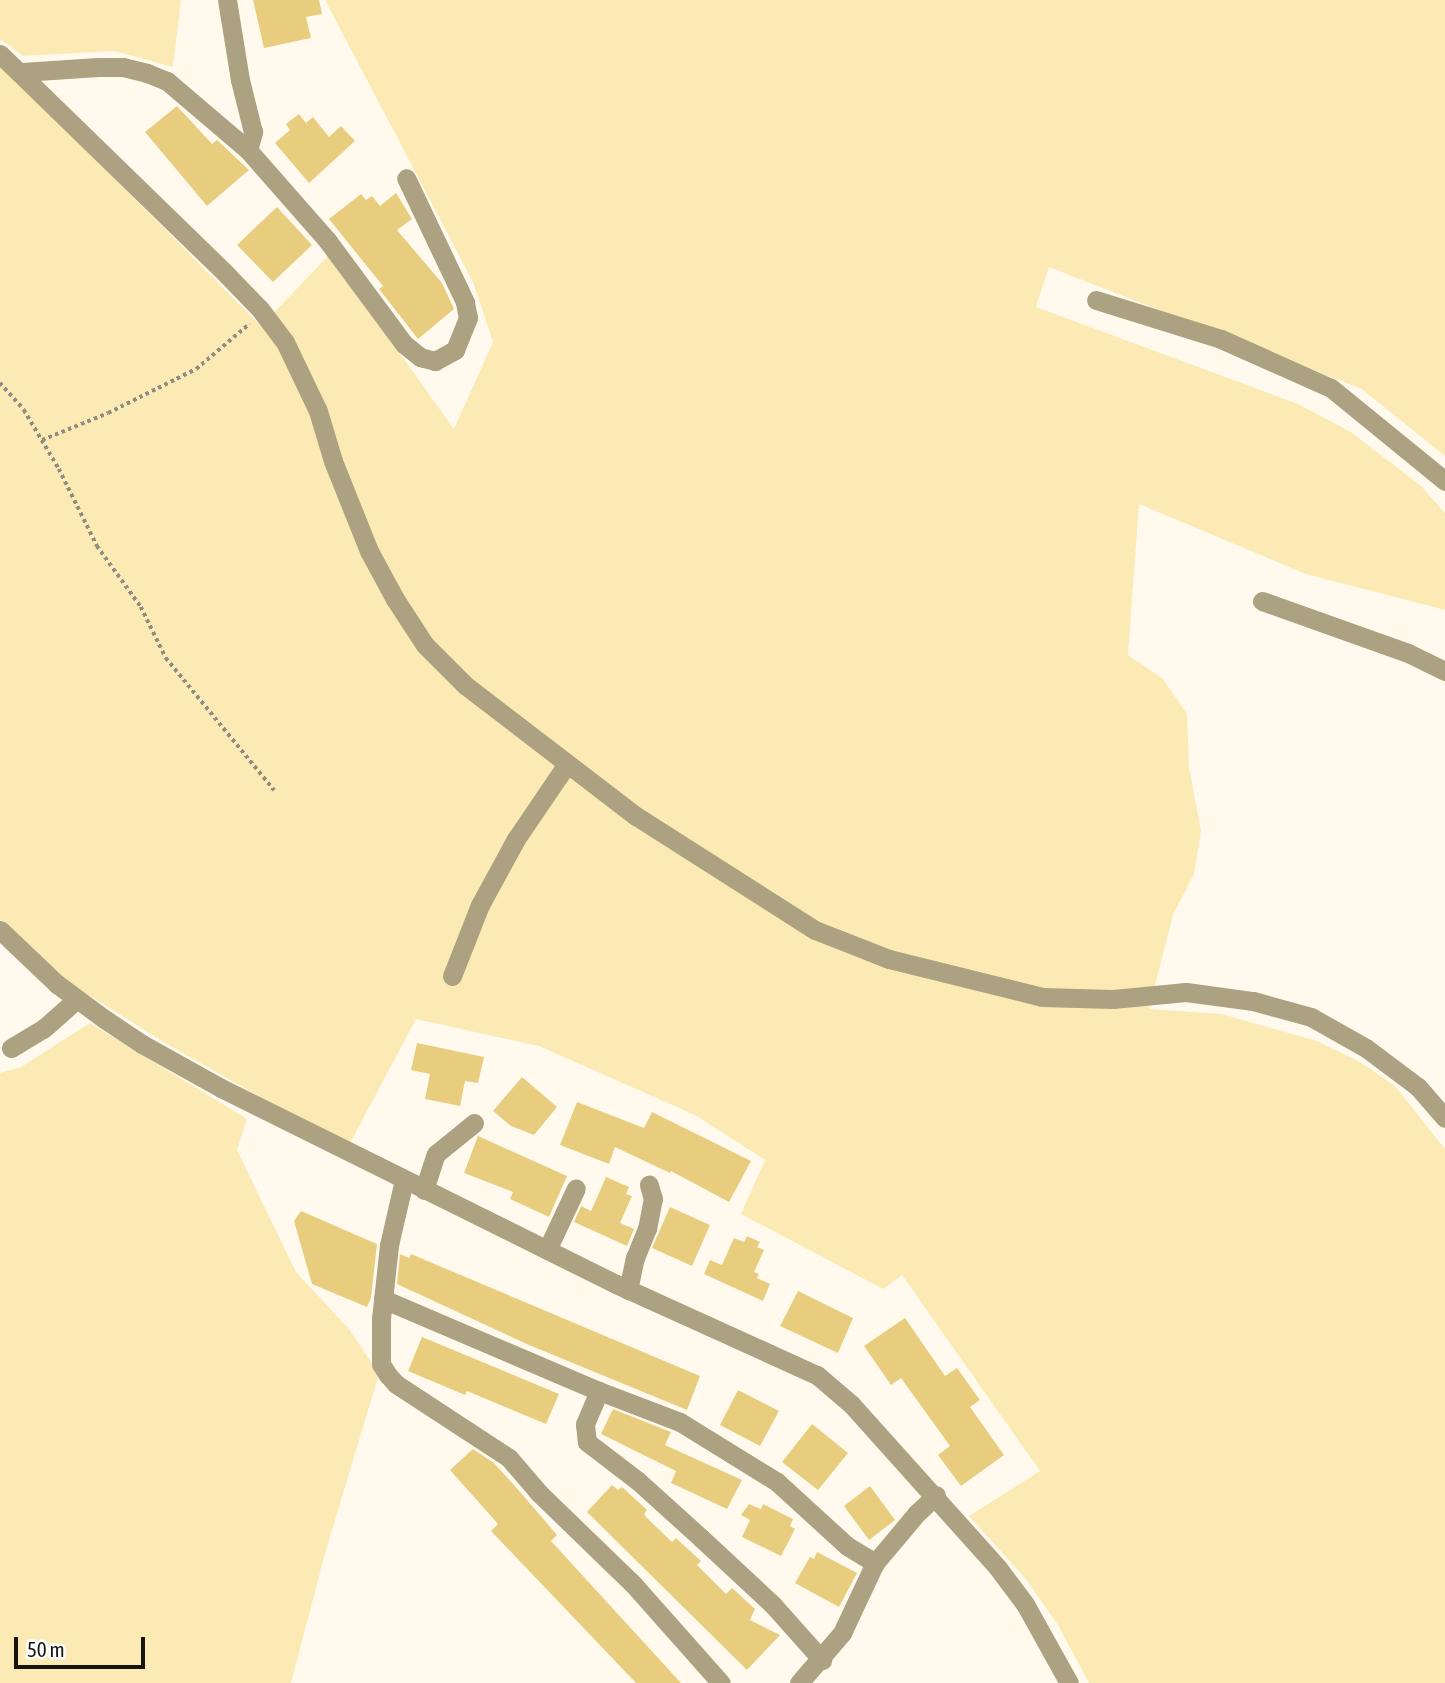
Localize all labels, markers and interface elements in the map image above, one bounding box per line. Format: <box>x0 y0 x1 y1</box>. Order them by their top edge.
scale bar <box>18 1624 149 1668</box>
text: 50 m <box>27 1637 65 1661</box>

